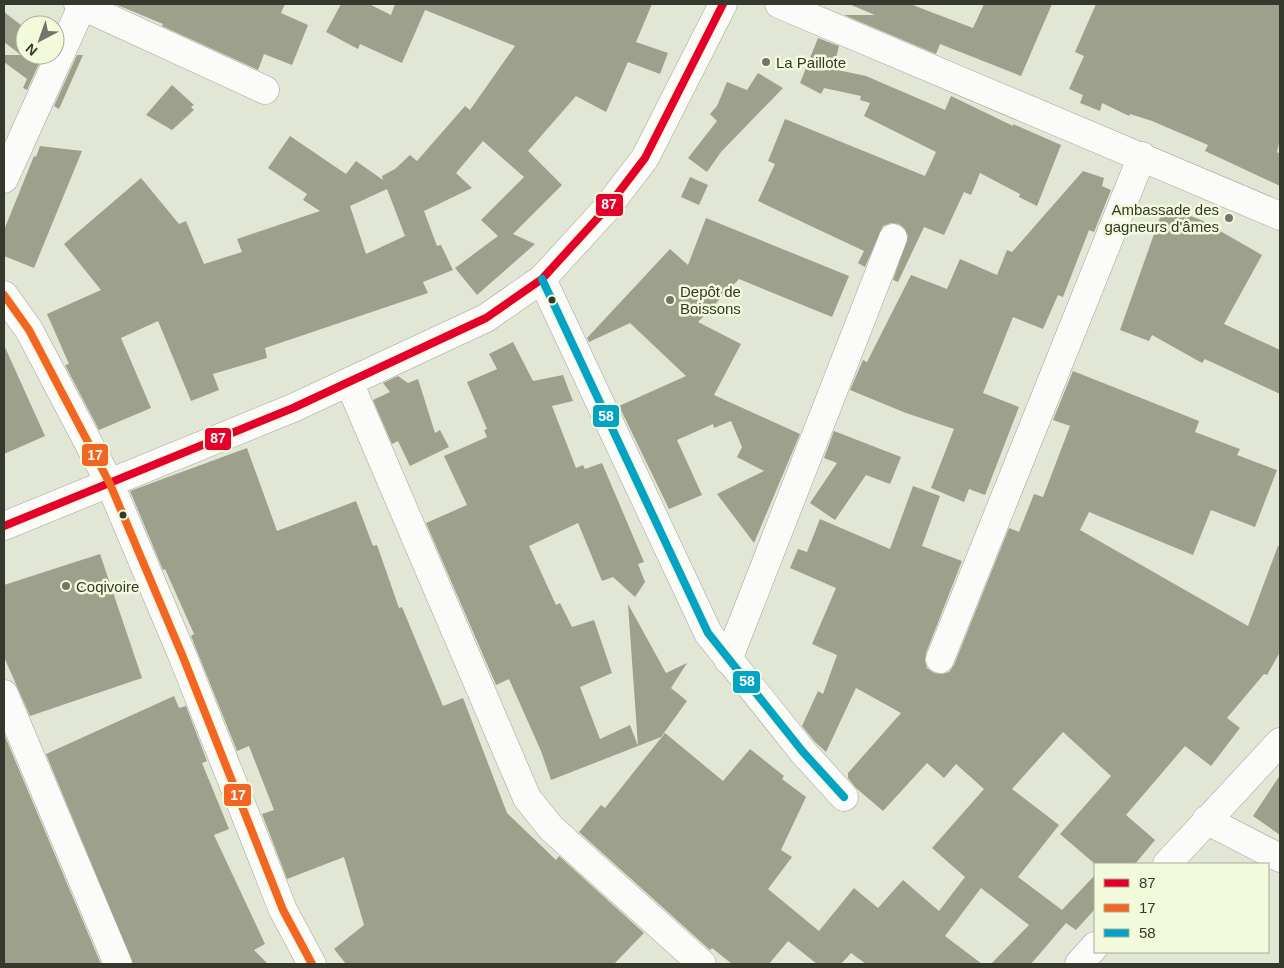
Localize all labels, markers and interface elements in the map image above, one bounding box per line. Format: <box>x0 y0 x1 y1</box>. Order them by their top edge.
north arrow <box>15 15 65 65</box>
text: N <box>22 40 41 59</box>
place label: La Paillote <box>776 54 846 71</box>
marker: La Paillote <box>760 56 772 68</box>
line badge: 87 <box>595 193 624 217</box>
text: 87 <box>601 196 617 212</box>
place label: Ambassade des gagneurs d'âmes <box>1104 201 1219 235</box>
marker: Ambassade des gagneurs d'âmes <box>1223 212 1235 224</box>
place label: Depôt de Boissons <box>680 283 741 317</box>
marker: Depôt de Boissons <box>664 294 676 306</box>
unlabelled marker <box>547 295 557 305</box>
line badge: 58 <box>592 404 620 428</box>
text: 58 <box>598 408 614 424</box>
line badge: 87 <box>204 427 232 451</box>
text: 87 <box>210 430 226 446</box>
line badge: 17 <box>81 443 109 467</box>
text: 17 <box>87 447 103 463</box>
unlabelled marker <box>118 510 128 520</box>
place label: Coqivoire <box>76 578 139 595</box>
marker: Coqivoire <box>60 580 72 592</box>
line badge: 58 <box>732 670 761 694</box>
text: 58 <box>739 673 755 689</box>
line badge: 17 <box>223 783 252 807</box>
text: 17 <box>230 787 246 803</box>
legend <box>1094 863 1269 953</box>
text: 87 <box>1139 874 1156 891</box>
text: 17 <box>1139 899 1156 916</box>
text: 58 <box>1139 924 1156 941</box>

